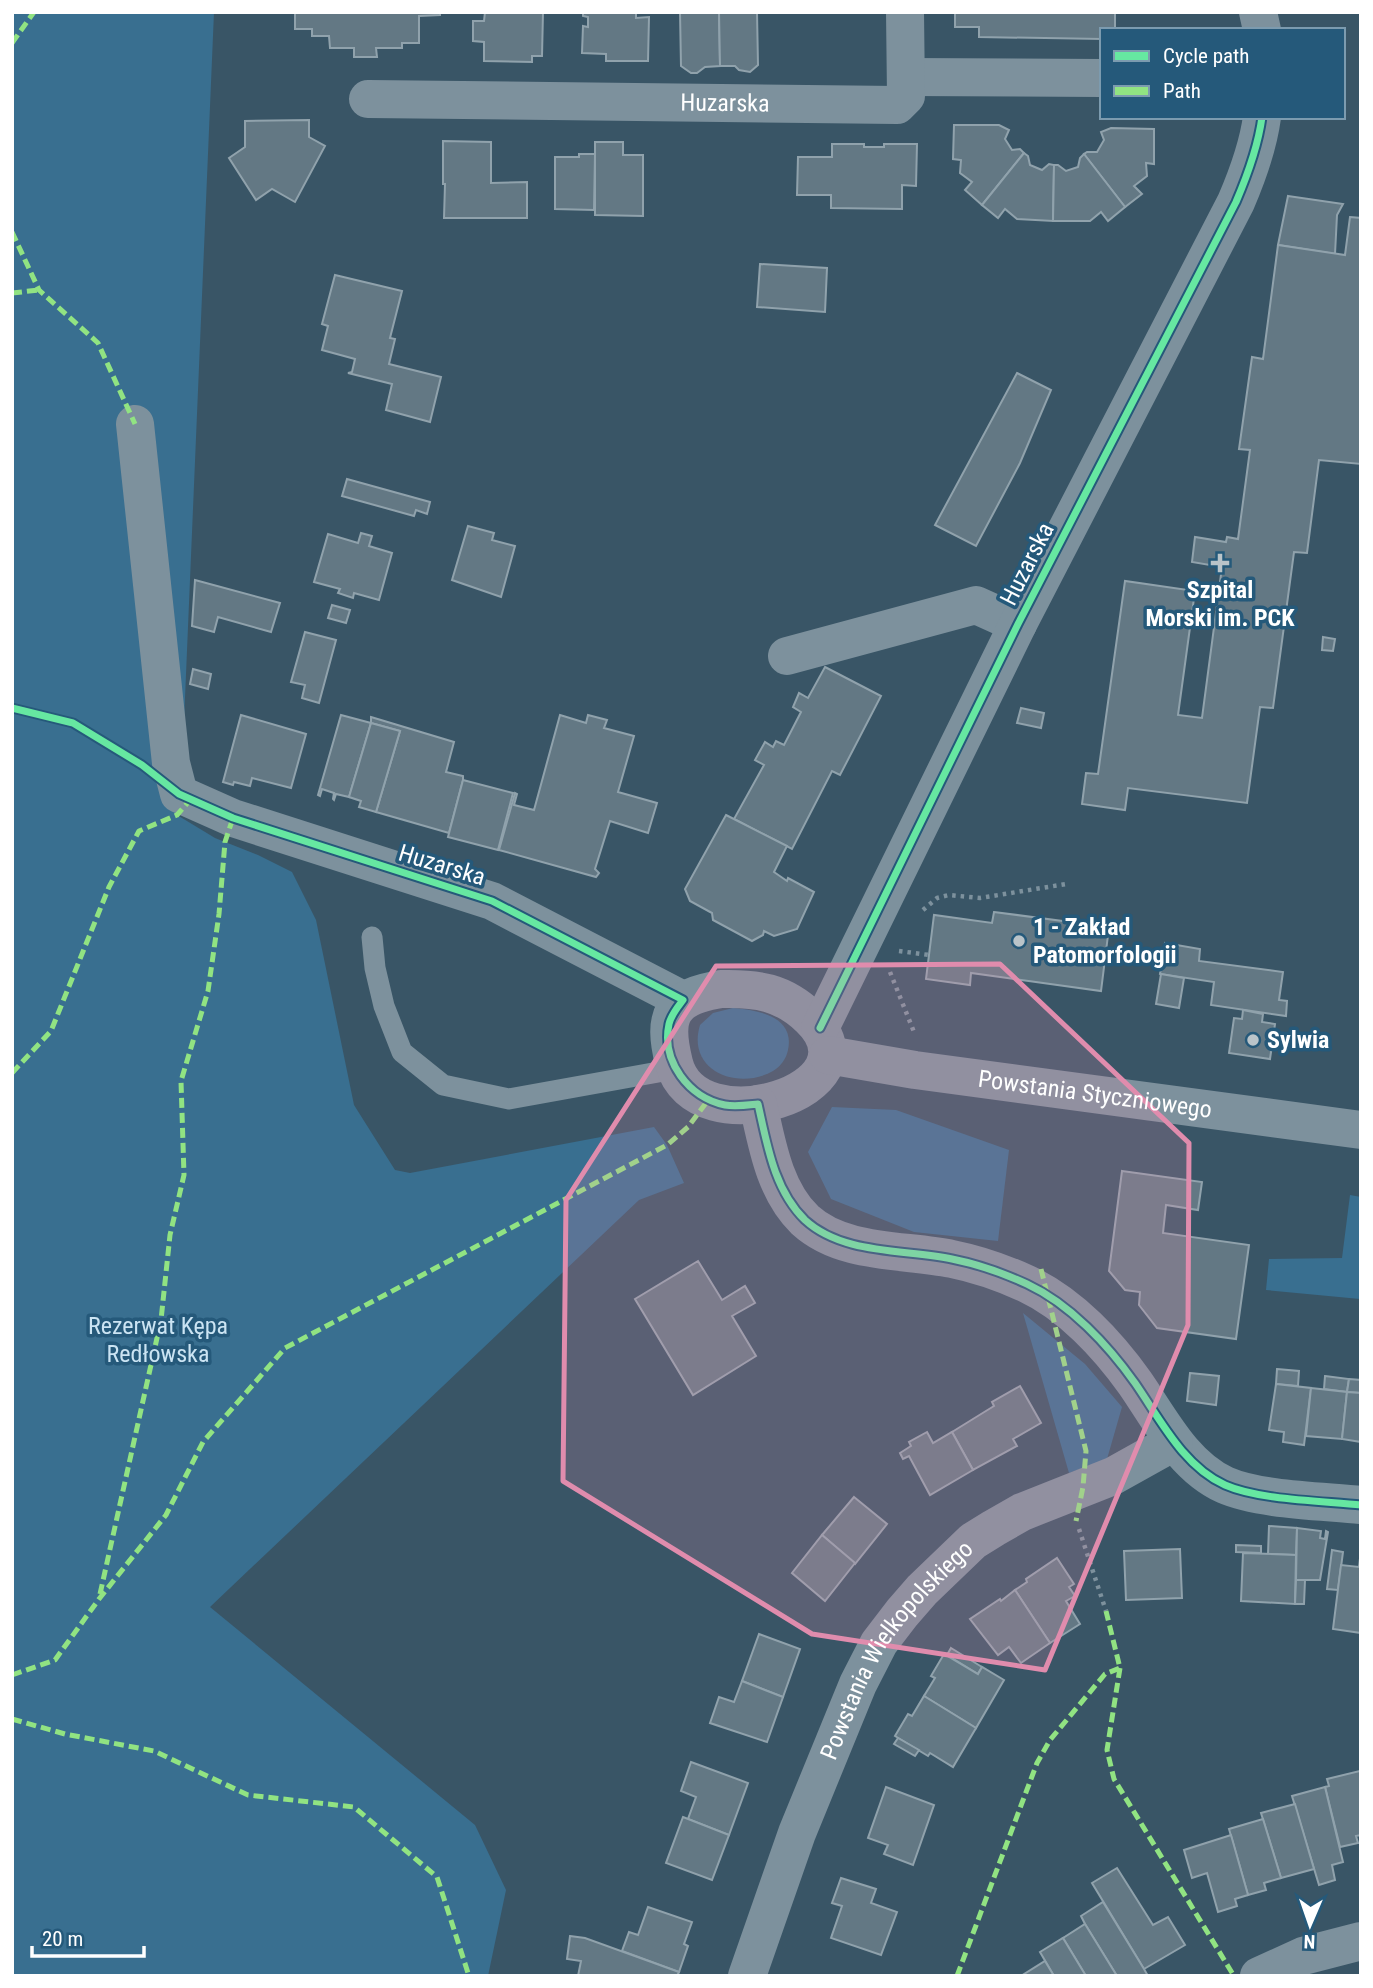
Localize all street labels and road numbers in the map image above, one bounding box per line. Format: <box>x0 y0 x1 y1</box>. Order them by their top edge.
street label: Huzarska <box>680 89 770 118</box>
street label: Huzarska <box>994 518 1060 610</box>
street label: Huzarska <box>395 839 489 891</box>
street label: Powstania Styczniowego <box>977 1065 1214 1124</box>
street label: Powstania Wielkopolskiego <box>815 1535 979 1764</box>

